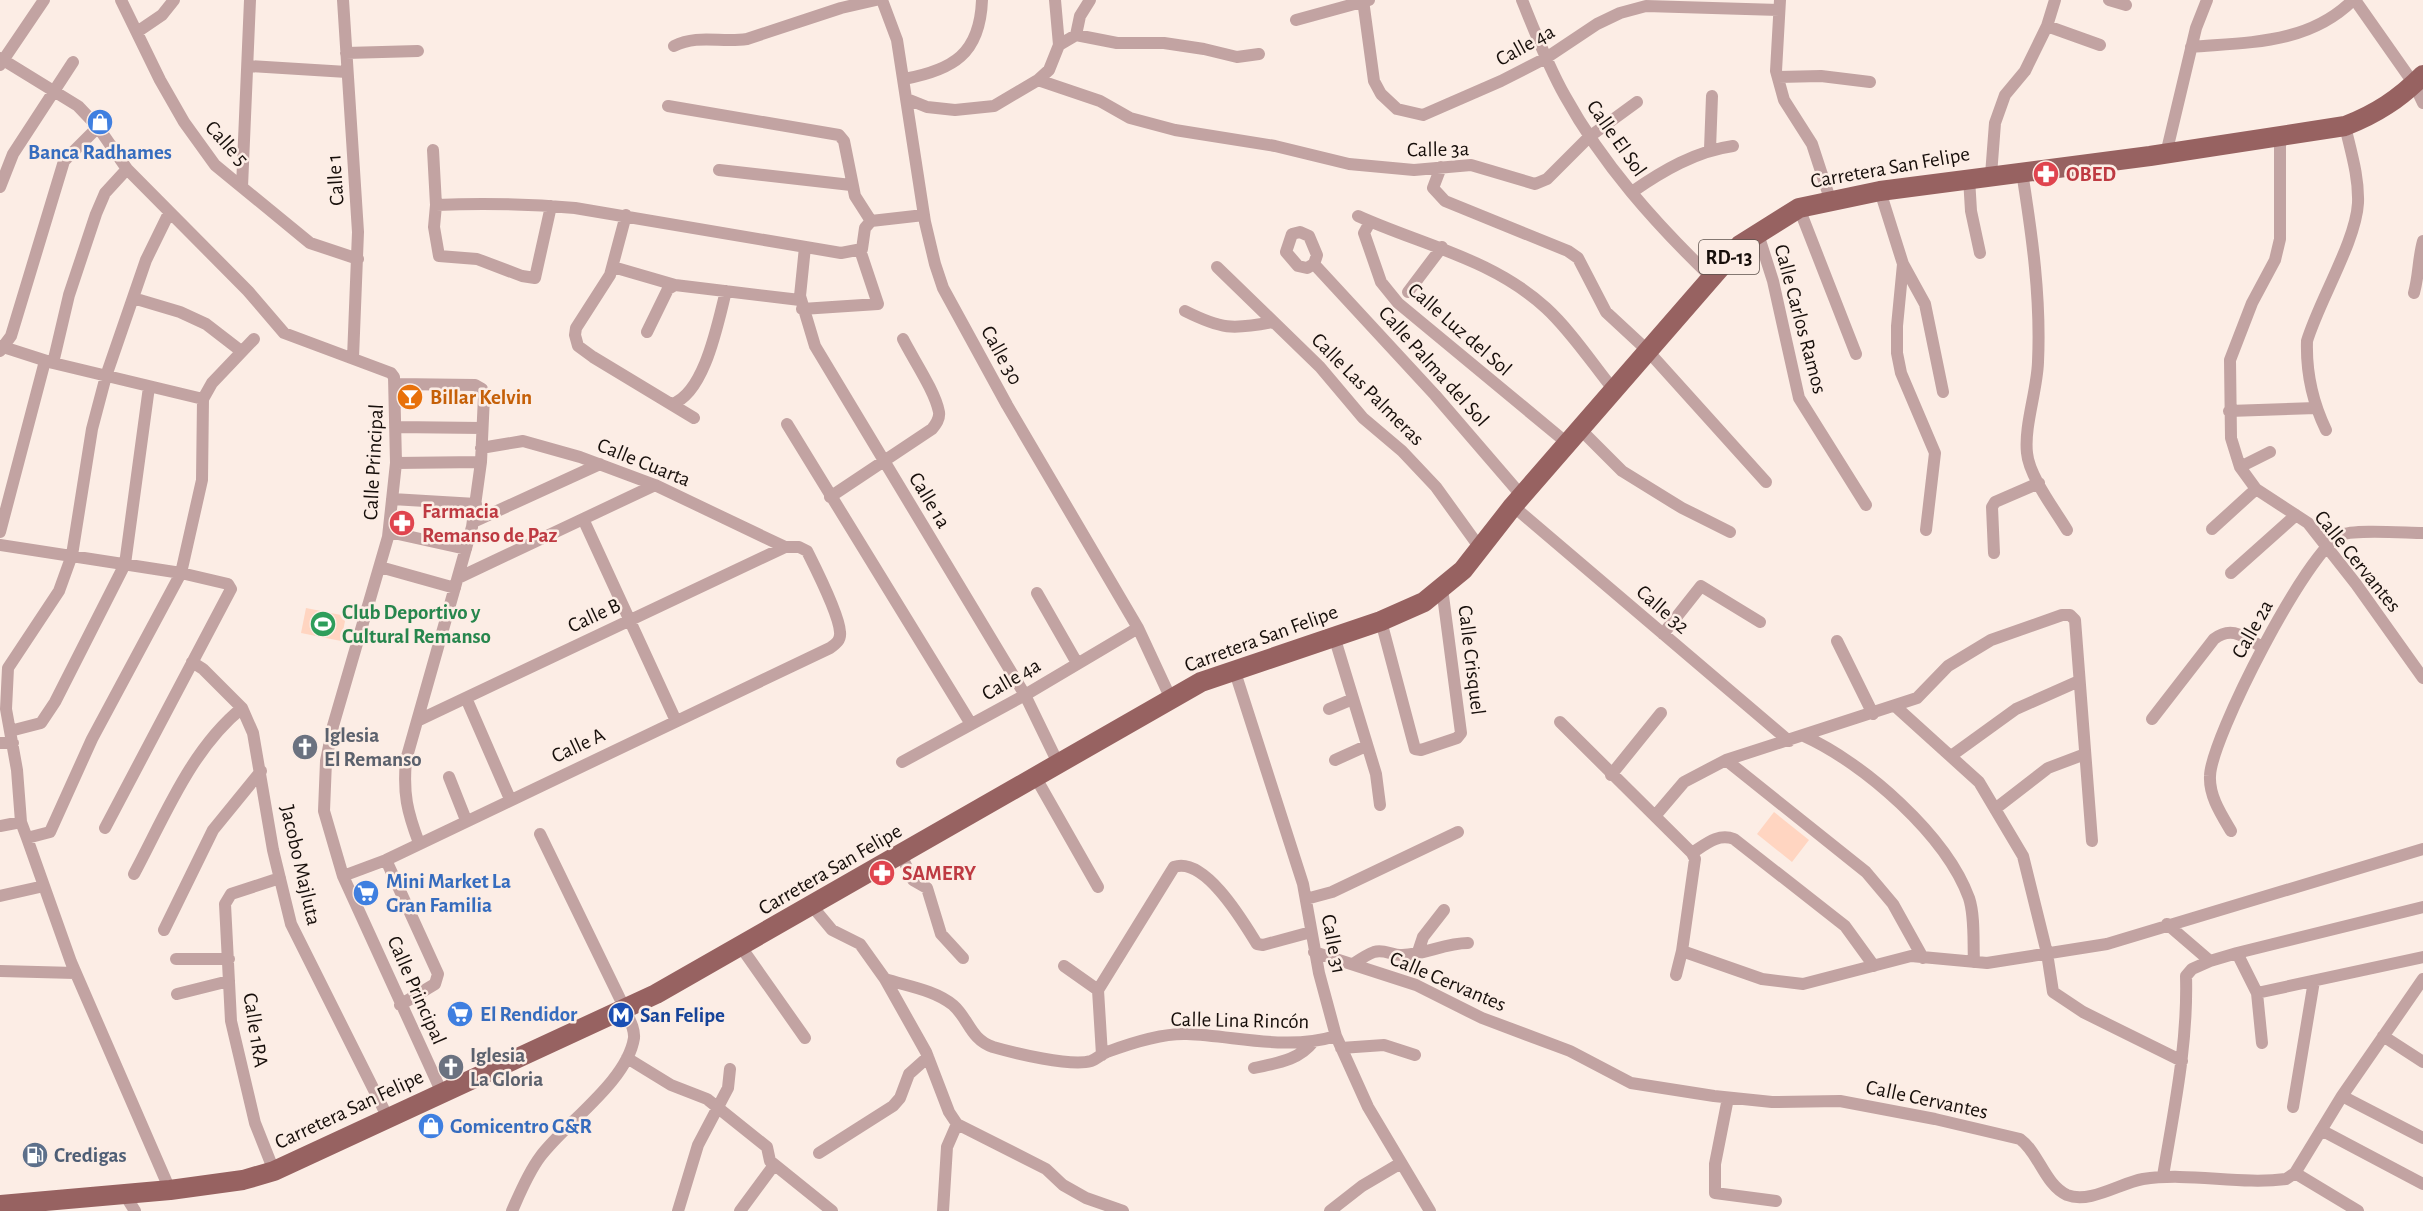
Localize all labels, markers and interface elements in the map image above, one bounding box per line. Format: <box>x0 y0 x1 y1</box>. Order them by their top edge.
street label: Calle 4a <box>1492 21 1559 70</box>
street label: Calle El Sol <box>1583 96 1650 180</box>
shop icon: Banca Radhames <box>85 107 115 137</box>
street label: Calle 5 <box>201 117 252 170</box>
street label: Calle 3a <box>1407 138 1470 161</box>
place label: Banca Radhames <box>28 142 172 163</box>
street label: Carretera San Felipe <box>1809 143 1971 192</box>
street label: Calle 1 <box>323 154 348 206</box>
pharmacy icon: OBED <box>2031 159 2061 189</box>
place label: OBED <box>2066 164 2116 185</box>
road number: RD-13 <box>1699 240 1759 274</box>
street label: Calle Carlos Ramos <box>1770 242 1831 396</box>
street label: Calle Luz del Sol <box>1404 279 1516 380</box>
street label: Calle Palma del Sol <box>1374 302 1493 430</box>
street label: Calle 30 <box>977 322 1026 388</box>
street label: Calle Las Palmeras <box>1307 329 1428 450</box>
bar icon: Billar Kelvin <box>395 382 425 412</box>
place label: Billar Kelvin <box>430 387 532 408</box>
street label: Calle Principal <box>360 403 387 521</box>
street label: Calle Cuarta <box>594 434 694 491</box>
street label: Calle 1a <box>905 469 954 532</box>
place label: Farmacia Remanso de Paz <box>422 501 558 546</box>
street label: Calle Cervantes <box>2310 506 2405 616</box>
pharmacy icon: Farmacia Remanso de Paz <box>387 508 417 538</box>
street label: Calle 32 <box>1632 581 1693 638</box>
street label: Calle B <box>565 594 624 637</box>
street label: Calle 2a <box>2228 596 2277 662</box>
street label: Carretera San Felipe <box>1182 601 1341 676</box>
place label: Club Deportivo y Cultural Remanso <box>342 602 491 647</box>
street label: Calle Crisquel <box>1454 604 1489 716</box>
sports icon: Club Deportivo y Cultural Remanso <box>308 609 338 639</box>
street label: Calle 4a <box>978 654 1044 705</box>
street label: Calle A <box>548 724 608 767</box>
place label: Iglesia El Remanso <box>324 725 422 770</box>
church icon: Iglesia El Remanso <box>290 732 320 762</box>
street label: Jacobo Majluta <box>276 803 325 928</box>
street label: Carretera San Felipe <box>755 820 905 919</box>
pharmacy icon: SAMERY <box>867 858 897 888</box>
place label: SAMERY <box>902 863 976 884</box>
place label: Mini Market La Gran Familia <box>386 871 511 916</box>
supermarket icon: Mini Market La Gran Familia <box>351 878 381 908</box>
street label: Calle 31 <box>1317 913 1350 976</box>
street label: Calle Principal <box>383 933 450 1048</box>
street label: Calle Cervantes <box>1387 948 1509 1015</box>
street label: Calle 1RA <box>239 991 272 1069</box>
supermarket icon: El Rendidor <box>445 999 475 1029</box>
metro station icon: San Felipe <box>606 1000 636 1030</box>
place label: El Rendidor <box>480 1004 578 1025</box>
place label: San Felipe <box>640 1005 725 1026</box>
street label: Calle Lina Rincón <box>1171 1009 1309 1032</box>
place label: Iglesia La Gloria <box>470 1045 543 1090</box>
church icon: Iglesia La Gloria <box>436 1052 466 1082</box>
street label: Carretera San Felipe <box>272 1066 427 1153</box>
street label: Calle Cervantes <box>1864 1076 1990 1123</box>
shop icon: Gomicentro G&R <box>416 1111 446 1141</box>
place label: Gomicentro G&R <box>450 1116 592 1137</box>
fuel station icon: Credigas <box>20 1140 50 1170</box>
place label: Credigas <box>54 1145 127 1166</box>

